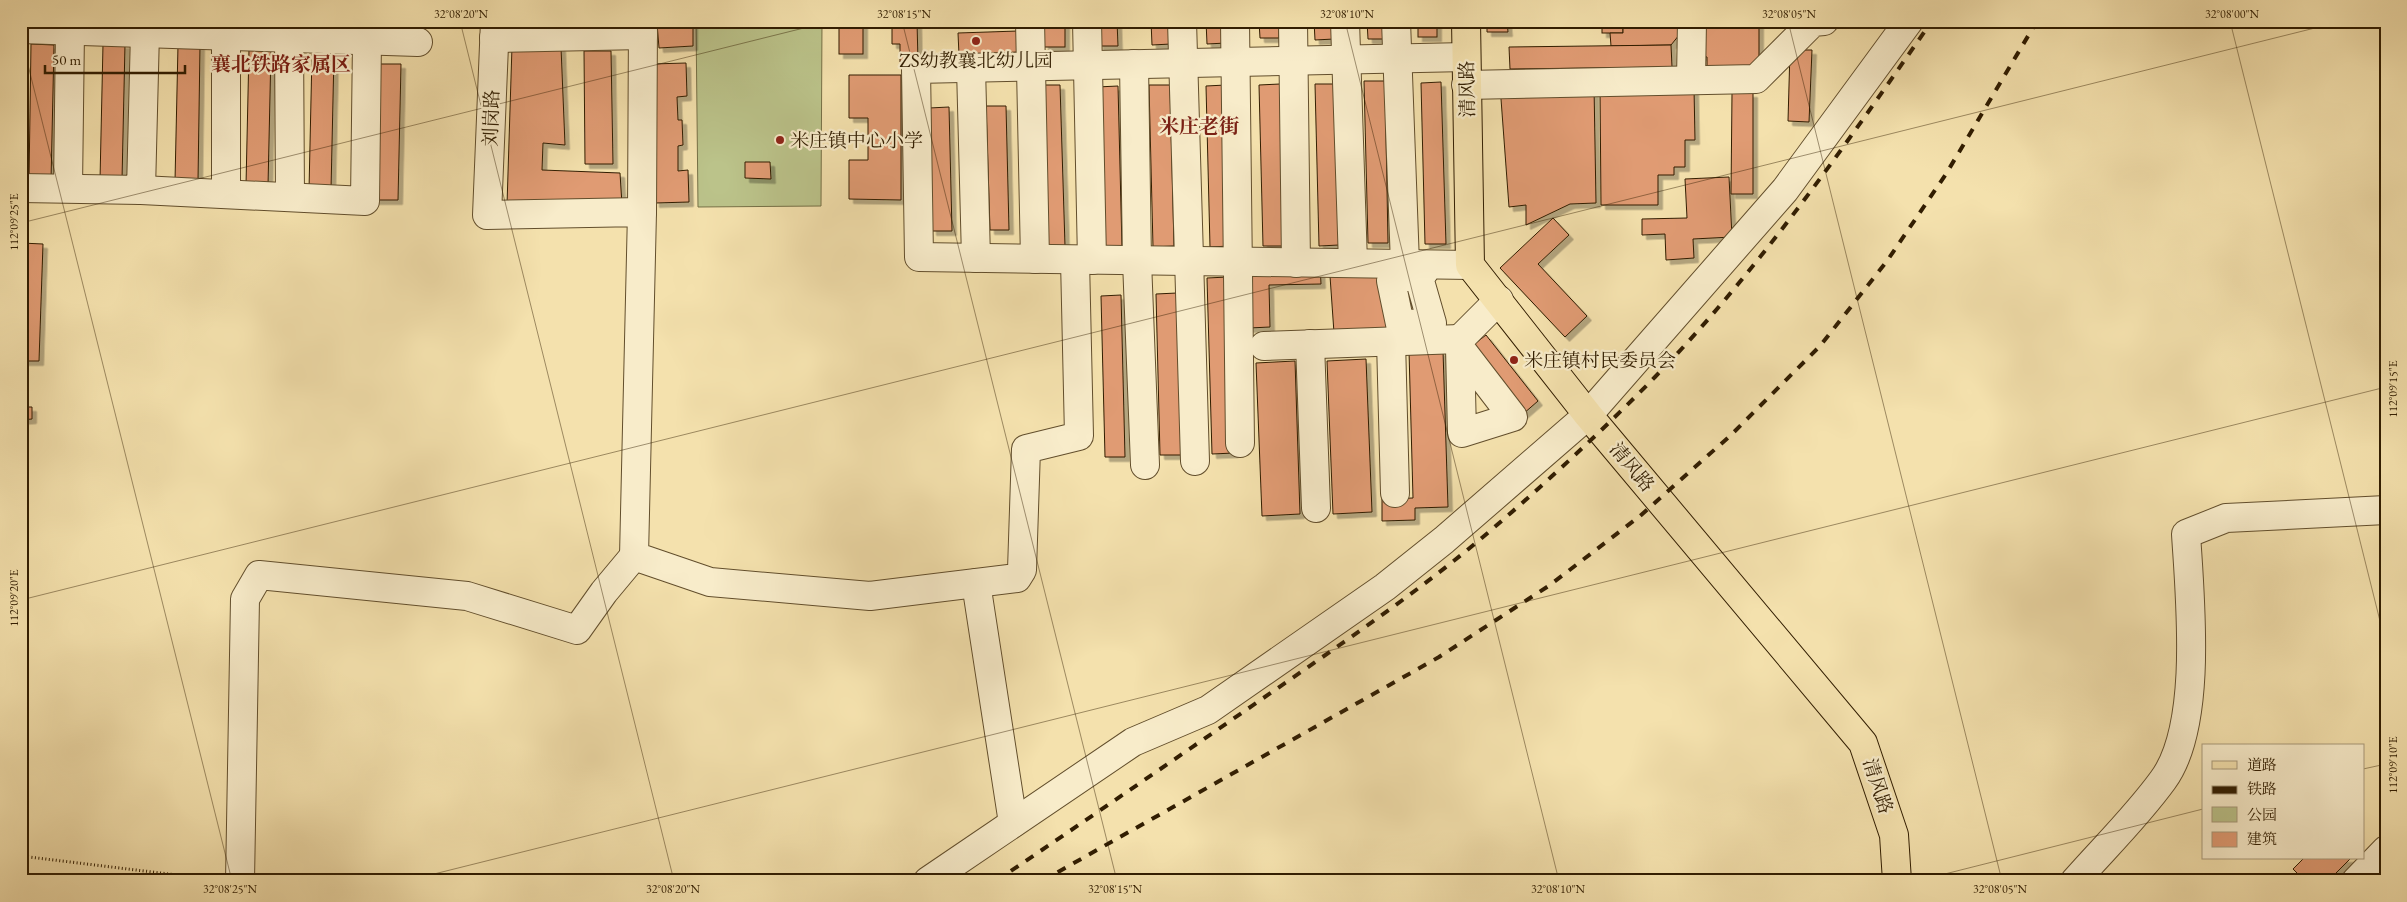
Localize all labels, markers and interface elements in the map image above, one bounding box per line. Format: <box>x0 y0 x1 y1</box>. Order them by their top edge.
text: 32°08'20"N <box>434 6 488 22</box>
text: 32°08'15"N <box>877 6 931 22</box>
text: 32°08'10"N <box>1320 6 1374 22</box>
text: 32°08'05"N <box>1762 6 1816 22</box>
text: 32°08'00"N <box>2205 6 2259 22</box>
marker: ZS幼教襄北幼儿园 <box>970 35 982 47</box>
scale bar <box>45 42 185 74</box>
place label: ZS幼教襄北幼儿园 <box>899 48 1053 73</box>
text: 50 m <box>52 50 81 69</box>
district label: 襄北铁路家属区 <box>211 51 351 77</box>
street label: 清风路 <box>1454 60 1480 118</box>
street label: 刘岗路 <box>478 89 504 147</box>
district label: 米庄老街 <box>1159 113 1239 139</box>
place label: 米庄镇中心小学 <box>790 128 923 153</box>
marker: 米庄镇中心小学 <box>774 134 786 146</box>
text: 112°09'25"E <box>6 193 22 250</box>
place label: 米庄镇村民委员会 <box>1524 348 1676 373</box>
marker: 米庄镇村民委员会 <box>1508 354 1520 366</box>
text: 112°09'15"E <box>2385 360 2401 417</box>
street label: 清风路 <box>1604 437 1660 497</box>
text: 112°09'20"E <box>6 569 22 626</box>
text: 112°09'10"E <box>2385 736 2401 793</box>
legend <box>2202 744 2364 860</box>
street label: 清风路 <box>1857 755 1899 817</box>
text: 道路 <box>2247 755 2277 774</box>
text: 铁路 <box>2247 779 2277 798</box>
text: 公园 <box>2247 805 2277 824</box>
text: 建筑 <box>2247 829 2277 848</box>
text: 32°08'25"N <box>203 881 257 897</box>
text: 32°08'20"N <box>646 881 700 897</box>
text: 32°08'15"N <box>1088 881 1142 897</box>
text: 32°08'10"N <box>1531 881 1585 897</box>
text: 32°08'05"N <box>1973 881 2027 897</box>

